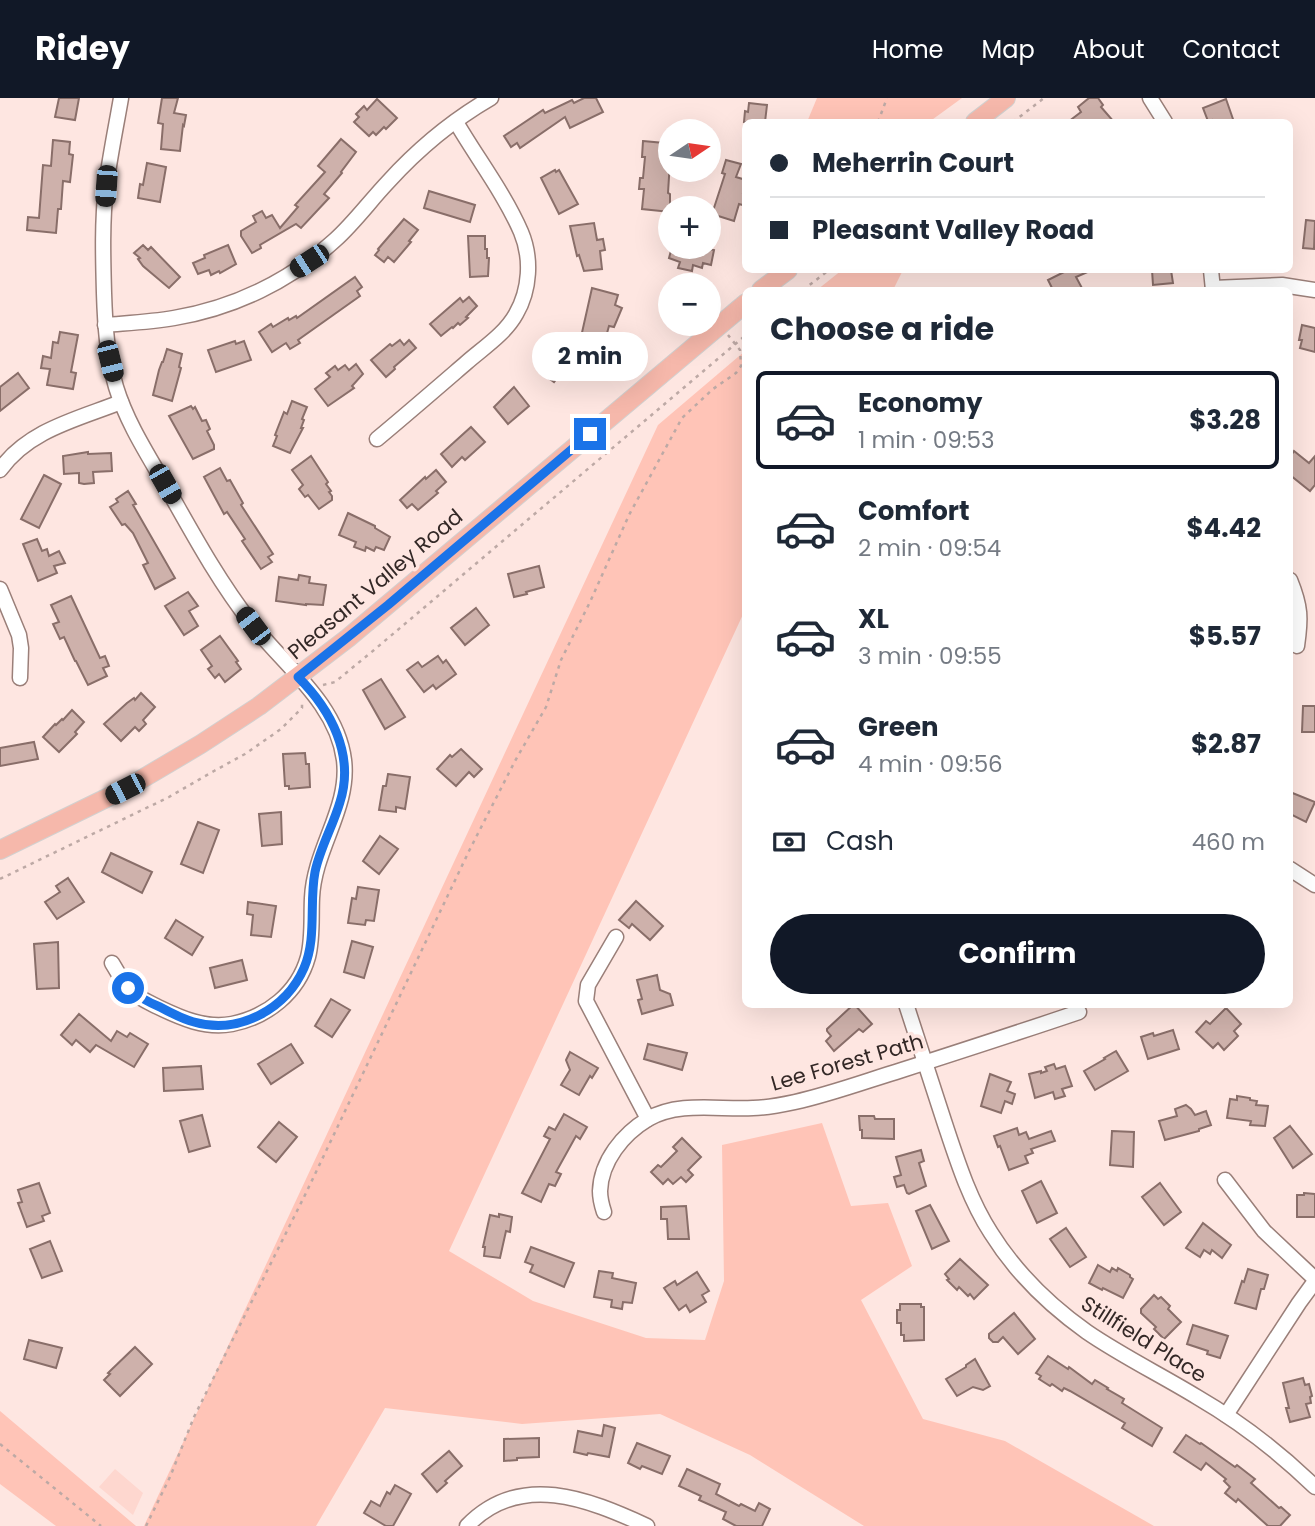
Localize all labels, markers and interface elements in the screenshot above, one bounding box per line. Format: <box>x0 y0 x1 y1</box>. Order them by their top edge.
text: Ridey <box>35 25 130 72</box>
text: Home <box>872 33 944 66</box>
text: Map <box>982 33 1035 66</box>
text: About <box>1073 33 1144 66</box>
text: Contact <box>1182 33 1280 66</box>
north arrow <box>658 119 721 182</box>
map controls <box>658 119 721 336</box>
text: Meherrin Court <box>812 145 1014 181</box>
car <box>95 164 118 208</box>
button: + <box>658 196 721 259</box>
text: Pleasant Valley Road <box>812 212 1094 248</box>
car <box>286 241 333 281</box>
button: − <box>658 273 721 336</box>
text: Choose a ride <box>770 306 994 351</box>
callout: 2 min <box>532 332 648 382</box>
car <box>95 338 126 384</box>
text: 2 min <box>558 340 622 372</box>
text: Economy <box>858 385 982 421</box>
icon: car <box>774 389 837 452</box>
text: $3.28 <box>1189 402 1261 438</box>
route end <box>574 418 606 450</box>
text: 1 min · 09:53 <box>858 424 995 456</box>
car <box>146 461 185 507</box>
text: Comfort <box>858 493 970 529</box>
icon: car <box>774 497 837 560</box>
street label: Pleasant Valley Road <box>281 502 469 666</box>
text: $4.42 <box>1187 510 1261 546</box>
text: 2 min · 09:54 <box>858 532 1001 564</box>
text: XL <box>858 601 889 637</box>
car <box>232 603 275 649</box>
icon: car <box>774 605 837 668</box>
text: $5.57 <box>1189 618 1261 654</box>
text: 3 min · 09:55 <box>858 640 1002 672</box>
text: Green <box>858 709 939 745</box>
icon: car <box>774 713 837 776</box>
text: $2.87 <box>1191 726 1261 762</box>
text: 4 min · 09:56 <box>858 748 1003 780</box>
car <box>102 770 149 808</box>
icon: cash <box>770 823 808 861</box>
text: Cash <box>826 823 894 859</box>
text: 460 m <box>1192 826 1265 858</box>
button: Confirm <box>770 914 1265 994</box>
route start <box>112 972 144 1004</box>
street label: Lee Forest Path <box>767 1026 927 1098</box>
street label: Stillfield Place <box>1076 1289 1212 1389</box>

